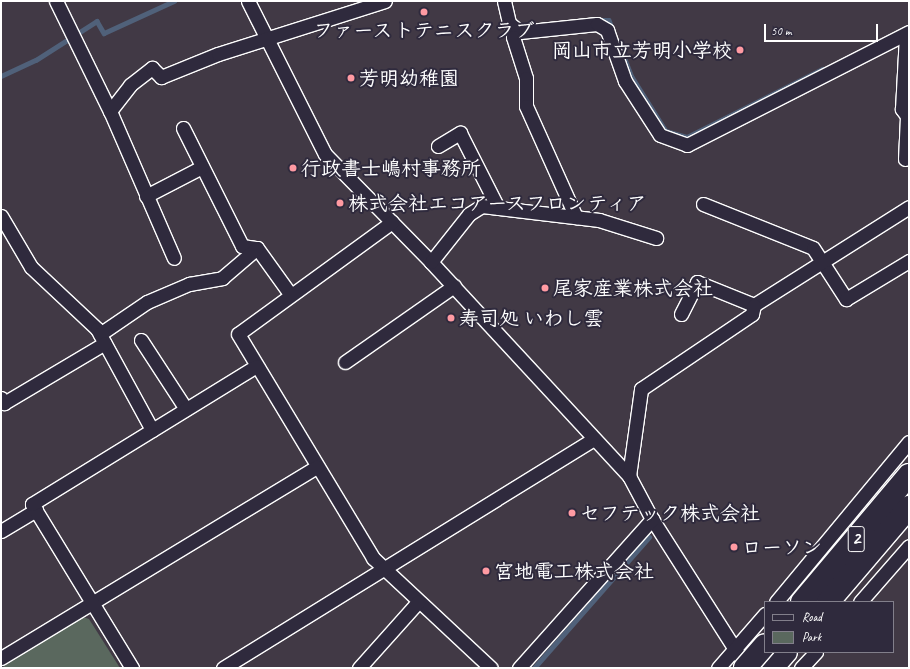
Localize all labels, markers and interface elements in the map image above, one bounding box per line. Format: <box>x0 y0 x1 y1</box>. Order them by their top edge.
marker: ファーストテニスクラブ <box>419 7 429 17</box>
scale bar <box>766 16 880 42</box>
place label: ファーストテニスクラブ <box>314 18 534 42</box>
text: 50 m <box>771 23 791 39</box>
place label: 岡山市立芳明小学校 <box>552 38 732 62</box>
marker: 岡山市立芳明小学校 <box>735 45 745 55</box>
place label: 芳明幼稚園 <box>359 66 459 90</box>
marker: 芳明幼稚園 <box>346 73 356 83</box>
place label: 行政書士嶋村事務所 <box>301 156 481 180</box>
marker: 行政書士嶋村事務所 <box>288 163 298 173</box>
place label: 株式会社エコアースフロンティア <box>348 191 647 215</box>
marker: 株式会社エコアースフロンティア <box>335 198 345 208</box>
place label: 尾家産業株式会社 <box>553 276 713 300</box>
marker: 尾家産業株式会社 <box>540 283 550 293</box>
place label: 寿司処 いわし雲 <box>459 306 604 330</box>
marker: 寿司処 いわし雲 <box>446 313 456 323</box>
place label: セフテック株式会社 <box>580 501 760 525</box>
marker: セフテック株式会社 <box>567 508 577 518</box>
road number: 2 <box>847 522 865 556</box>
place label: ローソン <box>742 535 822 559</box>
marker: ローソン <box>729 542 739 552</box>
place label: 宮地電工株式会社 <box>494 559 654 583</box>
marker: 宮地電工株式会社 <box>481 566 491 576</box>
legend <box>764 601 894 653</box>
text: Road <box>802 609 822 625</box>
text: Park <box>802 629 821 645</box>

